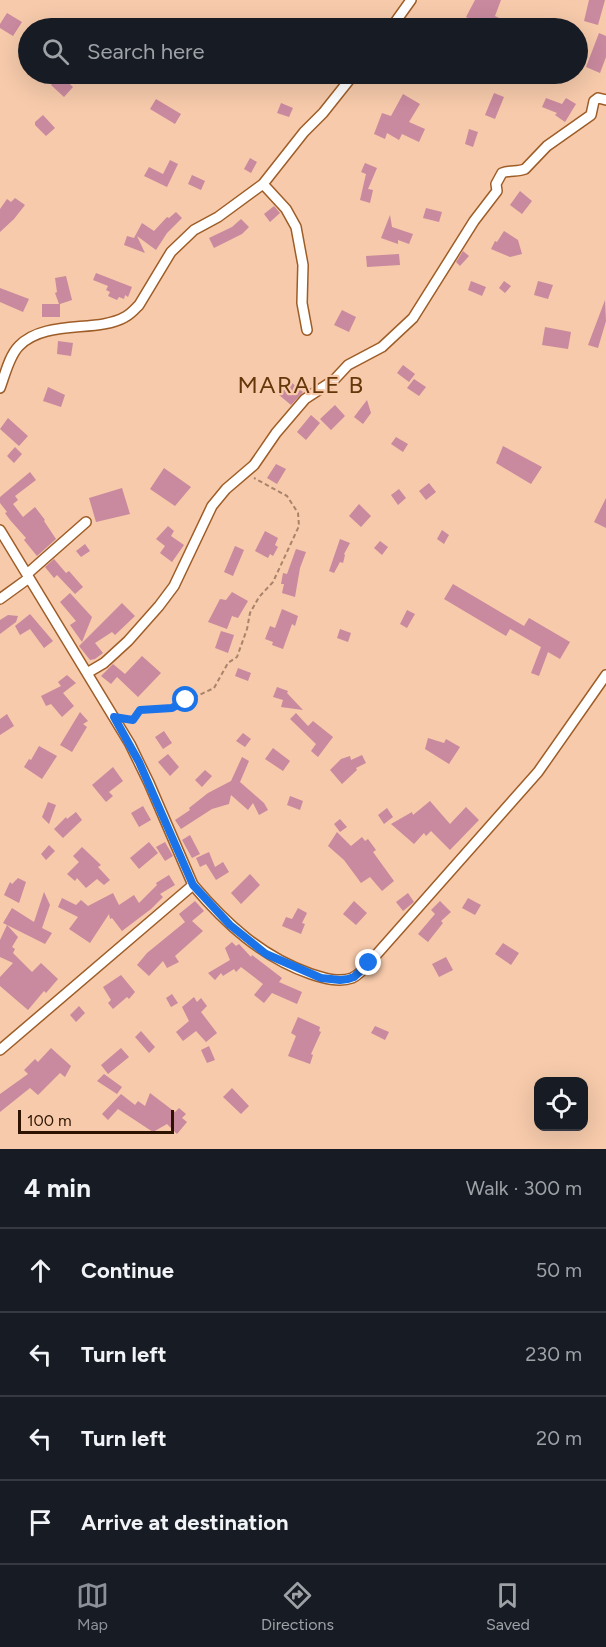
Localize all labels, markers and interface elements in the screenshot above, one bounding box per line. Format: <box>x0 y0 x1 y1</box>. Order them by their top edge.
search box <box>18 18 588 84</box>
icon: search <box>39 35 72 68</box>
text: Search here <box>87 38 205 65</box>
district label: MARALE B <box>237 370 365 399</box>
route start <box>172 686 198 712</box>
route end <box>355 949 381 975</box>
map controls <box>534 1077 588 1131</box>
button: locate <box>534 1077 588 1131</box>
scale bar <box>18 1107 174 1134</box>
text: 100 m <box>27 1111 72 1130</box>
text: 4 min <box>24 1172 91 1204</box>
text: Walk · 300 m <box>466 1176 582 1200</box>
icon: ahead <box>24 1254 57 1287</box>
text: Continue <box>81 1257 174 1284</box>
text: 50 m <box>536 1258 582 1282</box>
icon: left <box>24 1338 57 1371</box>
text: Turn left <box>81 1341 167 1368</box>
text: 230 m <box>525 1342 582 1366</box>
icon: left <box>24 1422 57 1455</box>
text: Turn left <box>81 1425 167 1452</box>
text: 20 m <box>536 1426 582 1450</box>
icon: arrive <box>24 1506 57 1539</box>
text: Arrive at destination <box>81 1509 289 1536</box>
tab: Map <box>76 1579 109 1634</box>
tab: Directions <box>261 1579 334 1634</box>
tab: Saved <box>486 1579 530 1634</box>

